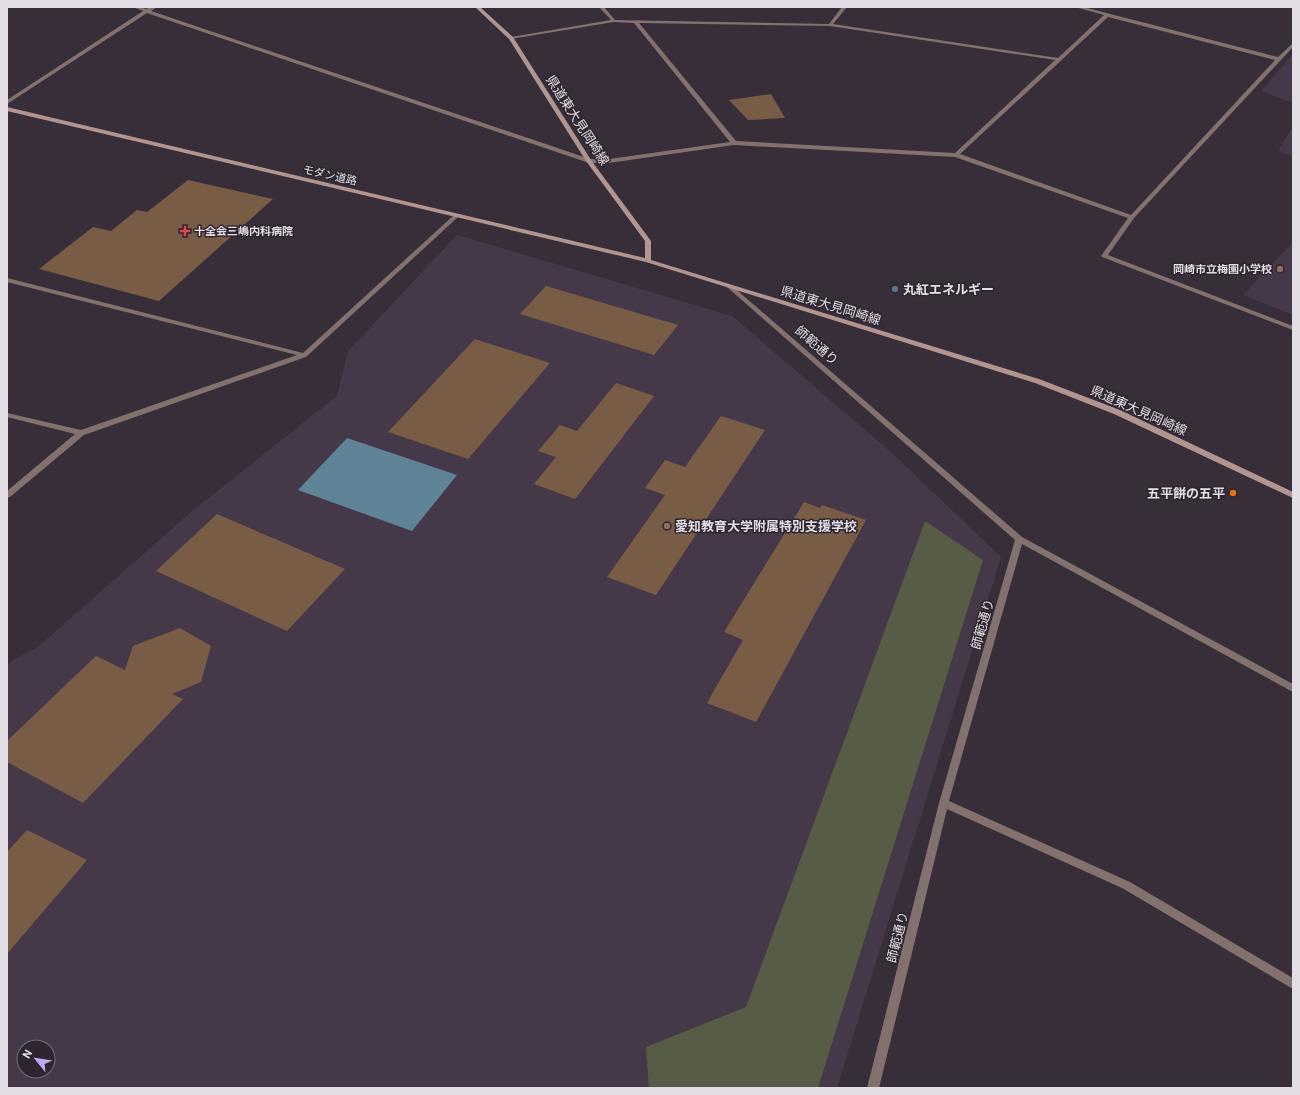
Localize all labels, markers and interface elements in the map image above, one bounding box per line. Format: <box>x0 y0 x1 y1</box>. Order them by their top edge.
street label: 県道東大見岡崎線 <box>543 73 612 168</box>
street label: モダン道路 <box>302 163 358 188</box>
marker: 十全会三嶋内科病院 <box>179 225 191 237</box>
place label: 十全会三嶋内科病院 <box>194 225 293 238</box>
place label: 岡崎市立梅園小学校 <box>1173 263 1272 276</box>
marker: 岡崎市立梅園小学校 <box>1275 264 1285 274</box>
place label: 丸紅エネルギー <box>903 282 994 297</box>
street label: 県道東大見岡崎線 <box>779 283 883 328</box>
marker: 丸紅エネルギー <box>890 284 900 294</box>
street label: 師範通り <box>792 323 841 368</box>
street label: 県道東大見岡崎線 <box>1088 382 1189 438</box>
place label: 五平餅の五平 <box>1147 486 1225 501</box>
marker: 五平餅の五平 <box>1228 488 1238 498</box>
place label: 愛知教育大学附属特別支援学校 <box>675 519 857 534</box>
marker: 愛知教育大学附属特別支援学校 <box>662 521 672 531</box>
street label: 師範通り <box>968 597 997 651</box>
street label: 師範通り <box>884 910 911 964</box>
north arrow <box>16 1039 56 1079</box>
text: N <box>20 1047 35 1061</box>

